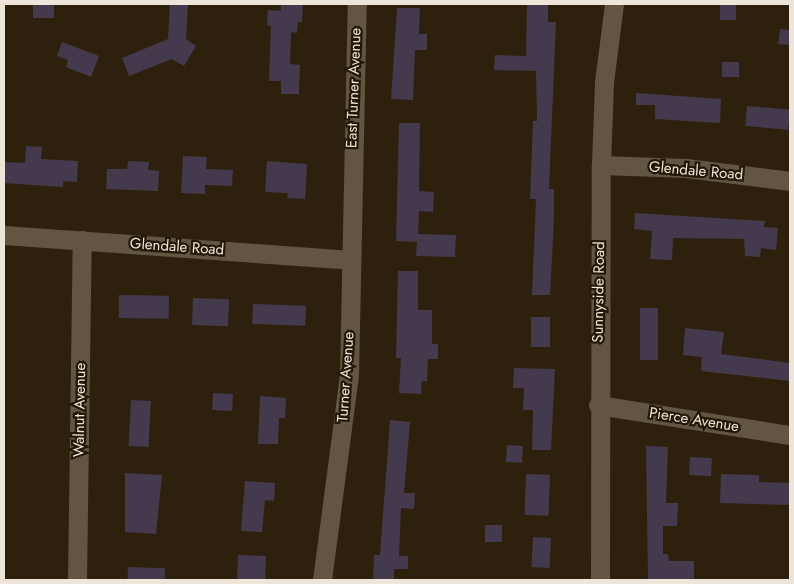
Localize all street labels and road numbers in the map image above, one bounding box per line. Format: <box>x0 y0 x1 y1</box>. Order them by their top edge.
street label: East Turner Avenue <box>343 28 365 148</box>
street label: Glendale Road <box>648 158 744 184</box>
street label: Glendale Road <box>129 235 225 259</box>
street label: Sunnyside Road <box>589 241 609 343</box>
street label: Turner Avenue <box>334 331 358 423</box>
street label: Walnut Avenue <box>70 363 90 457</box>
street label: Pierce Avenue <box>648 404 740 436</box>

